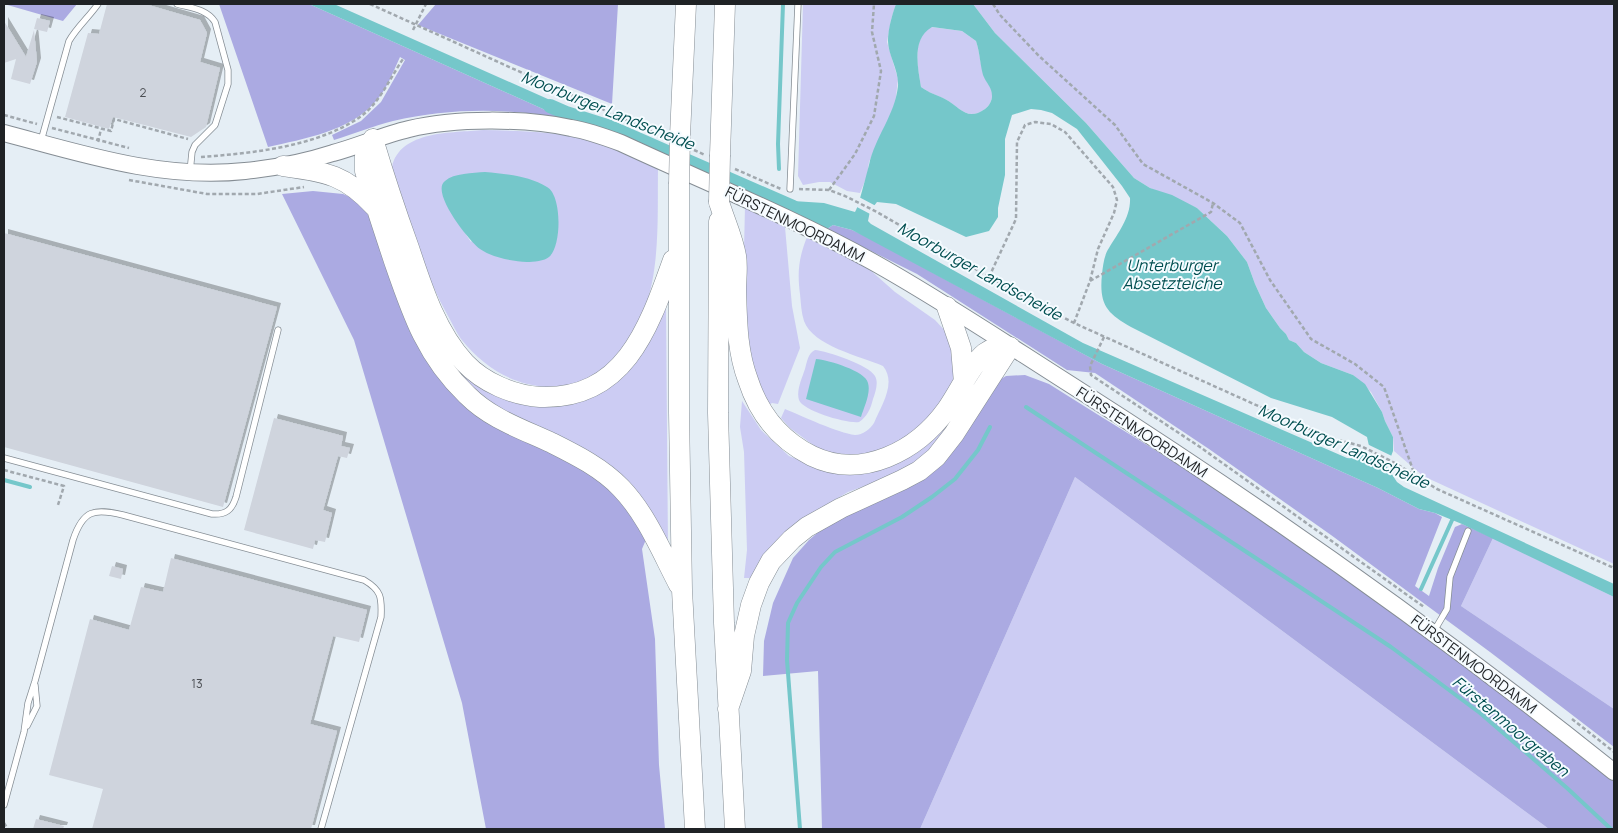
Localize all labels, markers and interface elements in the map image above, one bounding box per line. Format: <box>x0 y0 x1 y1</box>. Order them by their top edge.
water label: Moorburger Landscheide <box>518 65 699 155</box>
house number: 2 <box>140 84 147 101</box>
street label: FÜRSTENMOORDAMM <box>722 181 868 267</box>
water label: Moorburger Landscheide <box>894 217 1068 326</box>
water label: Unterburger Absetzteiche <box>1122 254 1223 294</box>
street label: FÜRSTENMOORDAMM <box>1072 382 1212 482</box>
water label: Moorburger Landscheide <box>1255 398 1434 494</box>
street label: FÜRSTENMOORDAMM <box>1407 610 1541 718</box>
water label: Fürstenmoorgraben <box>1448 671 1574 782</box>
house number: 13 <box>191 675 203 692</box>

